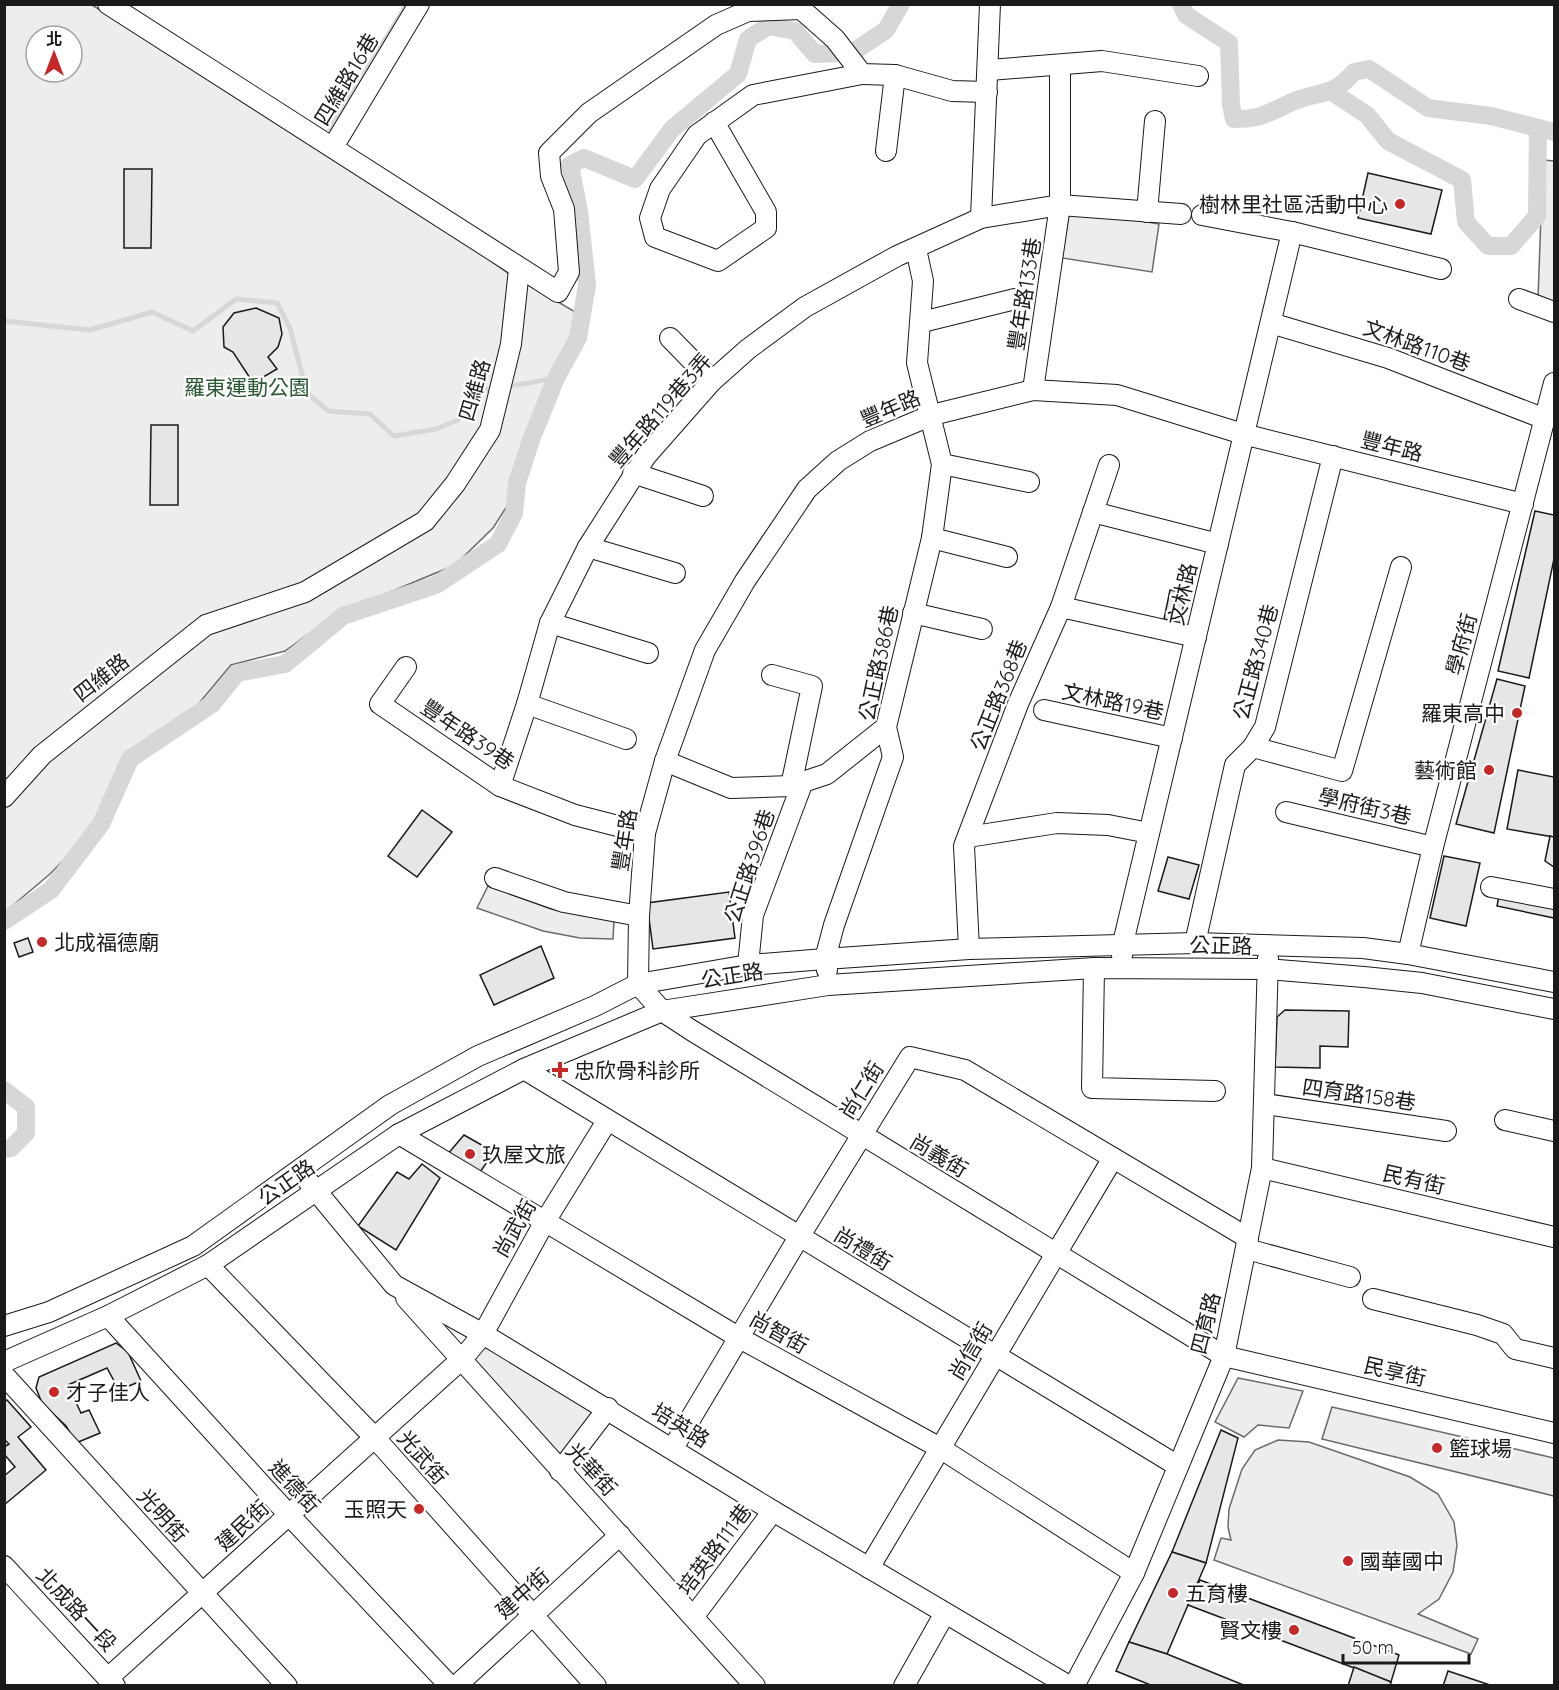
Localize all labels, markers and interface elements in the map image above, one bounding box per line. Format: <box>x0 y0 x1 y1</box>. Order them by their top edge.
north arrow <box>24 24 84 84</box>
street label: 四維路16巷 <box>308 28 384 130</box>
text: 北 <box>46 29 62 49</box>
place label: 樹林里社區活動中心 <box>1199 191 1388 217</box>
marker: 樹林里社區活動中心 <box>1393 197 1407 211</box>
street label: 豐年路133巷 <box>1002 236 1046 352</box>
street label: 文林路110巷 <box>1360 314 1474 376</box>
street label: 豐年路119巷3弄 <box>603 347 717 473</box>
street label: 四維路 <box>453 356 495 424</box>
park label: 羅東運動公園 <box>184 374 310 400</box>
street label: 豐年路 <box>856 384 924 432</box>
street label: 豐年路 <box>1358 426 1426 466</box>
street label: 文林路 <box>1162 560 1202 628</box>
street label: 公正路340巷 <box>1227 601 1283 723</box>
street label: 公正路386巷 <box>853 603 903 723</box>
street label: 學府街 <box>1440 610 1482 678</box>
street label: 公正路368巷 <box>964 636 1032 754</box>
street label: 四維路 <box>68 647 134 707</box>
street label: 文林路19巷 <box>1060 678 1166 724</box>
street label: 豐年路39巷 <box>416 693 520 775</box>
place label: 羅東高中 <box>1421 700 1505 726</box>
marker: 羅東高中 <box>1510 706 1524 720</box>
place label: 藝術館 <box>1414 757 1477 783</box>
marker: 藝術館 <box>1482 763 1496 777</box>
street label: 學府街3巷 <box>1316 783 1414 829</box>
street label: 公正路396巷 <box>718 806 780 926</box>
street label: 豐年路 <box>606 807 642 873</box>
place label: 北成福德廟 <box>54 929 159 955</box>
street label: 公正路 <box>1189 931 1253 959</box>
marker: 北成福德廟 <box>35 935 49 949</box>
street label: 公正路 <box>699 957 765 993</box>
street label: 尚仁街 <box>833 1056 889 1124</box>
place label: 忠欣骨科診所 <box>574 1057 700 1083</box>
marker: 忠欣骨科診所 <box>551 1061 569 1079</box>
street label: 四育路158巷 <box>1300 1073 1418 1115</box>
street label: 尚義街 <box>905 1128 973 1182</box>
place label: 玖屋文旅 <box>482 1141 566 1167</box>
marker: 玖屋文旅 <box>463 1147 477 1161</box>
street label: 公正路 <box>253 1153 319 1211</box>
street label: 民有街 <box>1380 1159 1448 1199</box>
street label: 尚武街 <box>487 1194 541 1262</box>
street label: 尚禮街 <box>829 1221 897 1275</box>
street label: 四育路 <box>1185 1289 1225 1357</box>
street label: 尚智街 <box>745 1305 813 1359</box>
street label: 尚信街 <box>943 1317 997 1385</box>
street label: 民享街 <box>1361 1351 1429 1391</box>
place label: 才子佳人 <box>66 1379 150 1405</box>
marker: 才子佳人 <box>47 1385 61 1399</box>
street label: 培英路 <box>647 1397 715 1453</box>
street label: 光武街 <box>393 1425 453 1489</box>
place label: 籃球場 <box>1449 1435 1512 1461</box>
street label: 光華街 <box>561 1437 623 1501</box>
marker: 籃球場 <box>1430 1441 1444 1455</box>
street label: 進德街 <box>264 1454 326 1518</box>
street label: 光明街 <box>132 1483 194 1547</box>
street label: 建民街 <box>210 1494 274 1556</box>
place label: 玉照天 <box>344 1496 407 1522</box>
street label: 培英路111巷 <box>671 1498 757 1600</box>
marker: 玉照天 <box>412 1502 426 1516</box>
place label: 國華國中 <box>1360 1548 1444 1574</box>
marker: 國華國中 <box>1341 1554 1355 1568</box>
street label: 北成路一段 <box>32 1562 122 1656</box>
street label: 建中街 <box>490 1562 554 1624</box>
place label: 五育樓 <box>1185 1580 1248 1606</box>
marker: 五育樓 <box>1166 1586 1180 1600</box>
place label: 賢文樓 <box>1219 1617 1282 1643</box>
marker: 賢文樓 <box>1287 1623 1301 1637</box>
scale bar <box>1343 1627 1469 1665</box>
text: 50 m <box>1352 1636 1394 1659</box>

